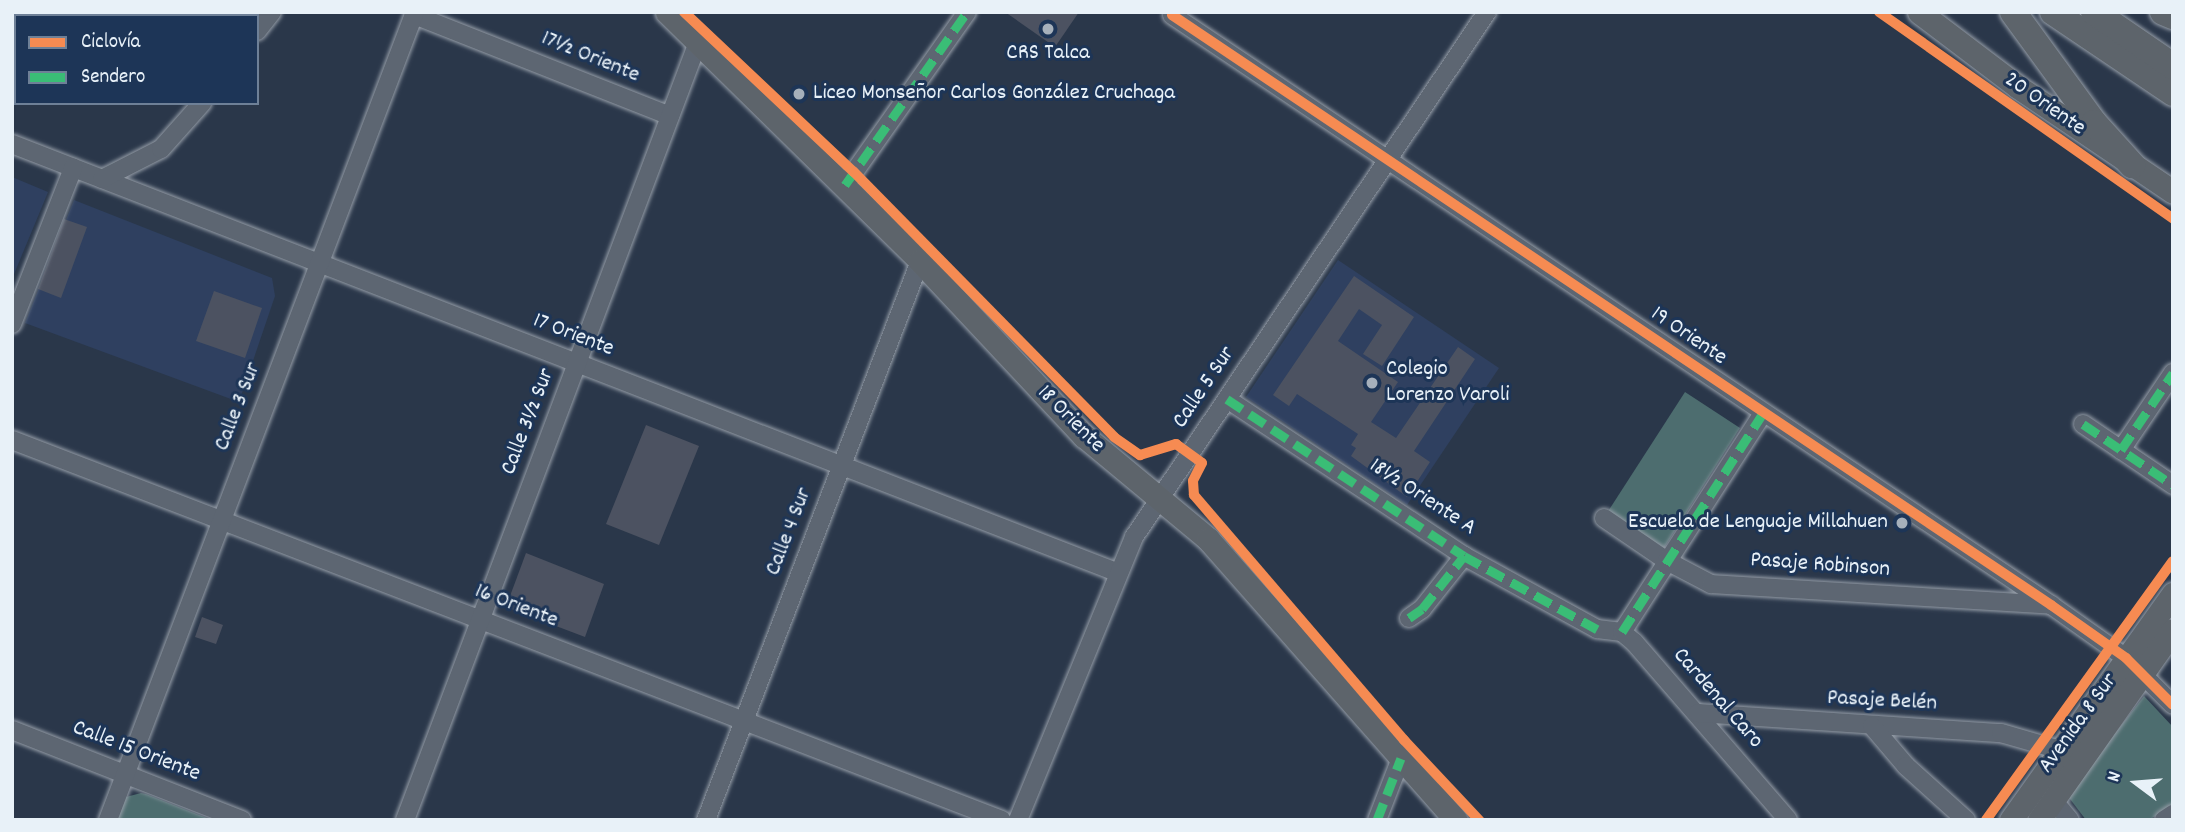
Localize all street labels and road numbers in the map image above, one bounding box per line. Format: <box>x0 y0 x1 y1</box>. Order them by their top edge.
street label: 17½ Oriente <box>537 26 643 90</box>
street label: 20 Oriente <box>1998 67 2090 143</box>
street label: 19 Oriente <box>1645 301 1731 373</box>
street label: 17 Oriente <box>529 308 617 364</box>
street label: Calle 5 Sur <box>1168 342 1242 434</box>
street label: Calle 3 Sur <box>210 359 268 455</box>
street label: Calle 3½ Sur <box>496 365 562 479</box>
street label: 18 Oriente <box>1030 380 1110 460</box>
street label: 18½ Oriente A <box>1363 453 1481 543</box>
street label: Calle 4 Sur <box>761 484 819 580</box>
street label: Pasaje Robinson <box>1749 547 1891 585</box>
street label: 16 Oriente <box>471 579 561 635</box>
street label: Cardenal Caro <box>1666 643 1768 755</box>
street label: Avenida 8 Sur <box>2033 669 2125 779</box>
street label: Pasaje Belén <box>1826 685 1938 719</box>
street label: Calle 15 Oriente <box>68 715 204 789</box>

